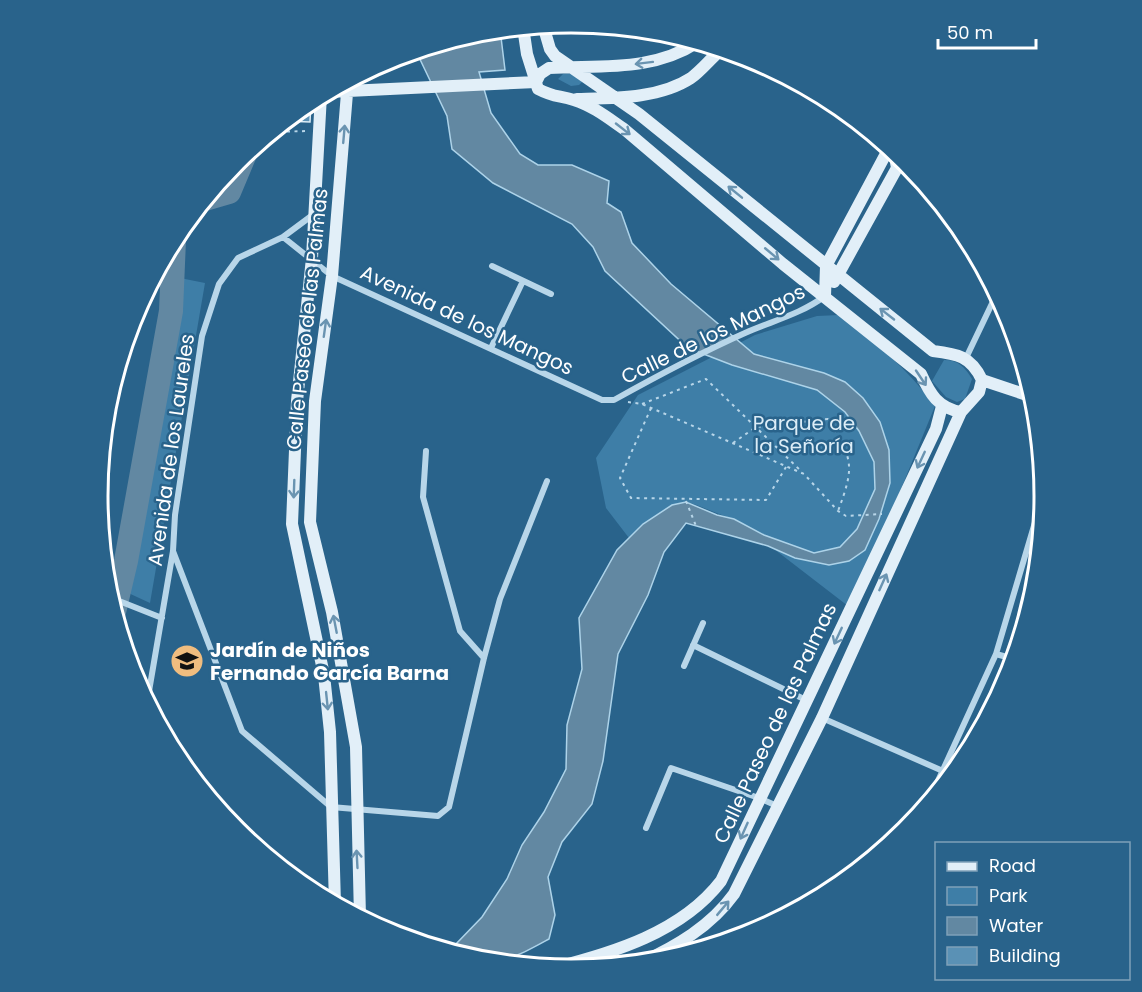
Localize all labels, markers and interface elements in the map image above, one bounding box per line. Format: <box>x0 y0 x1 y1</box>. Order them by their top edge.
scale bar <box>938 12 1036 50</box>
text: 50 m <box>947 20 993 45</box>
one-way arrow <box>635 58 655 69</box>
one-way arrow <box>614 122 630 135</box>
one-way arrow <box>339 124 350 144</box>
one-way arrow <box>728 185 743 199</box>
street label: Calle Paseo de las Palmas <box>279 187 335 451</box>
one-way arrow <box>764 248 780 261</box>
street label: Avenida de los Mangos <box>356 258 578 382</box>
street label: Calle de los Mangos <box>616 277 810 391</box>
one-way arrow <box>879 308 895 321</box>
one-way arrow <box>320 318 331 338</box>
street label: Avenida de los Laureles <box>141 332 201 568</box>
one-way arrow <box>915 370 928 387</box>
park label: Parque de la Señoría <box>753 409 855 460</box>
one-way arrow <box>914 450 926 468</box>
one-way arrow <box>288 478 299 498</box>
one-way arrow <box>878 574 890 592</box>
street label: Calle Paseo de las Palmas <box>707 598 843 848</box>
one-way arrow <box>329 614 340 634</box>
one-way arrow <box>831 627 843 645</box>
place label: Jardín de Niños Fernando García Barna <box>210 636 449 687</box>
school or university icon: Jardín de Niños Fernando García Barna <box>169 643 205 679</box>
one-way arrow <box>321 691 332 711</box>
one-way arrow <box>738 821 749 840</box>
legend <box>935 842 1130 980</box>
one-way arrow <box>352 849 363 869</box>
text: Road <box>989 853 1036 878</box>
text: Park <box>989 883 1028 908</box>
one-way arrow <box>717 900 730 916</box>
text: Water <box>989 913 1043 938</box>
text: Building <box>989 943 1061 968</box>

